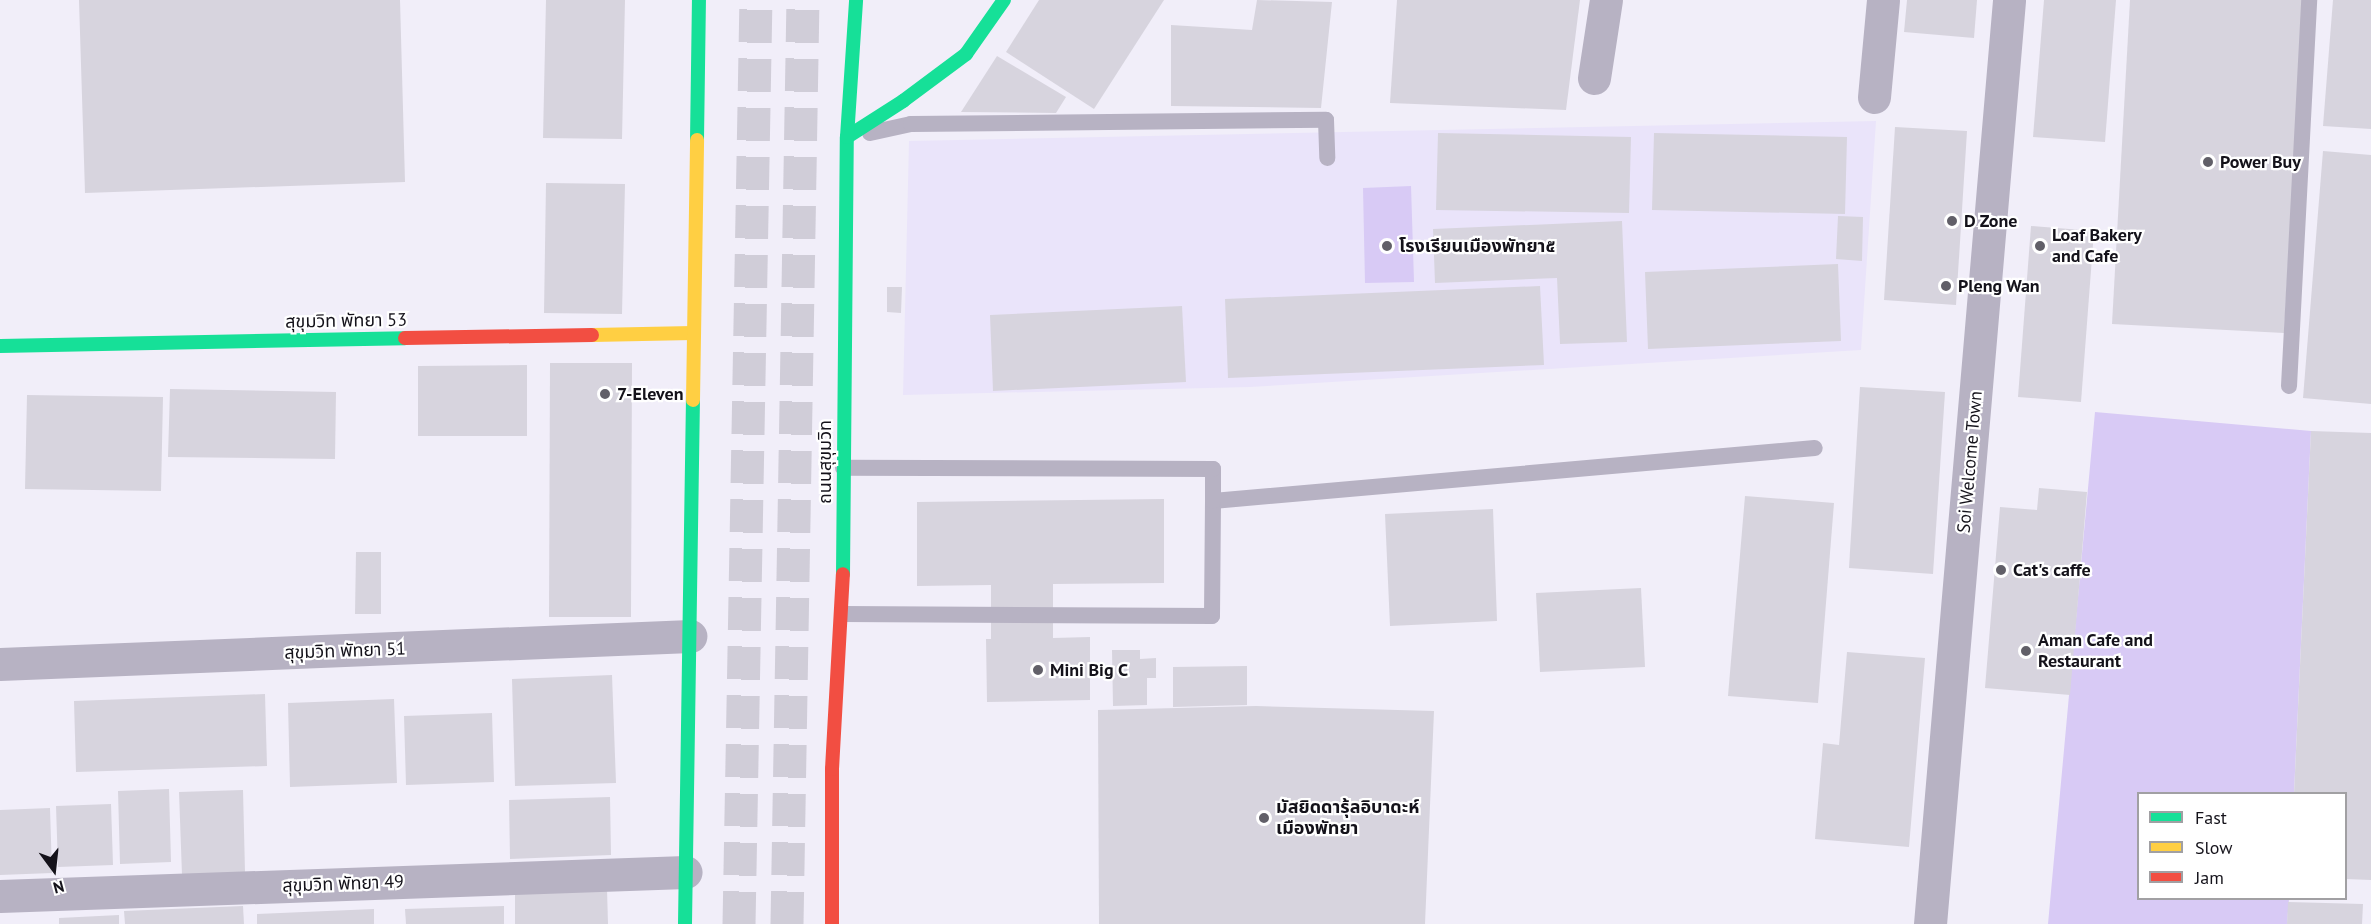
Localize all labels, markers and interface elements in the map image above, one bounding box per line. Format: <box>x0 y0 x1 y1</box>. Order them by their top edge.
place label: Power Buy <box>2220 151 2301 173</box>
marker: Power Buy <box>2201 155 2215 169</box>
place label: D Zone <box>1964 210 2018 232</box>
marker: D Zone <box>1945 214 1959 228</box>
place label: Loaf Bakery and Cafe <box>2052 225 2142 268</box>
place label: โรงเรียนเมืองพัทยา๕ <box>1399 235 1555 257</box>
marker: โรงเรียนเมืองพัทยา๕ <box>1380 239 1394 253</box>
marker: Loaf Bakery and Cafe <box>2033 239 2047 253</box>
place label: Pleng Wan <box>1958 275 2040 297</box>
marker: Pleng Wan <box>1939 279 1953 293</box>
street label: สุขุมวิท พัทยา 53 <box>285 309 407 333</box>
place label: 7-Eleven <box>617 383 684 405</box>
marker: 7-Eleven <box>598 387 612 401</box>
street label: Soi Welcome Town <box>1953 390 1987 534</box>
street label: ถนนสุขุมวิท <box>814 420 836 504</box>
place label: Cat's caffe <box>2013 559 2091 581</box>
marker: Cat's caffe <box>1994 563 2008 577</box>
place label: Aman Cafe and Restaurant <box>2038 630 2153 672</box>
street label: สุขุมวิท พัทยา 51 <box>284 638 406 664</box>
marker: Aman Cafe and Restaurant <box>2019 644 2033 658</box>
place label: Mini Big C <box>1050 659 1128 681</box>
marker: Mini Big C <box>1031 663 1045 677</box>
legend <box>2137 792 2347 900</box>
place label: มัสยิดดารุ้ลอิบาดะห์ เมืองพัทยา <box>1276 797 1419 840</box>
text: Fast <box>2195 806 2227 829</box>
marker: มัสยิดดารุ้ลอิบาดะห์ เมืองพัทยา <box>1257 811 1271 825</box>
text: Slow <box>2195 836 2233 859</box>
north arrow <box>24 840 84 900</box>
text: Jam <box>2195 866 2224 889</box>
street label: สุขุมวิท พัทยา 49 <box>282 871 404 897</box>
text: N <box>51 876 66 898</box>

